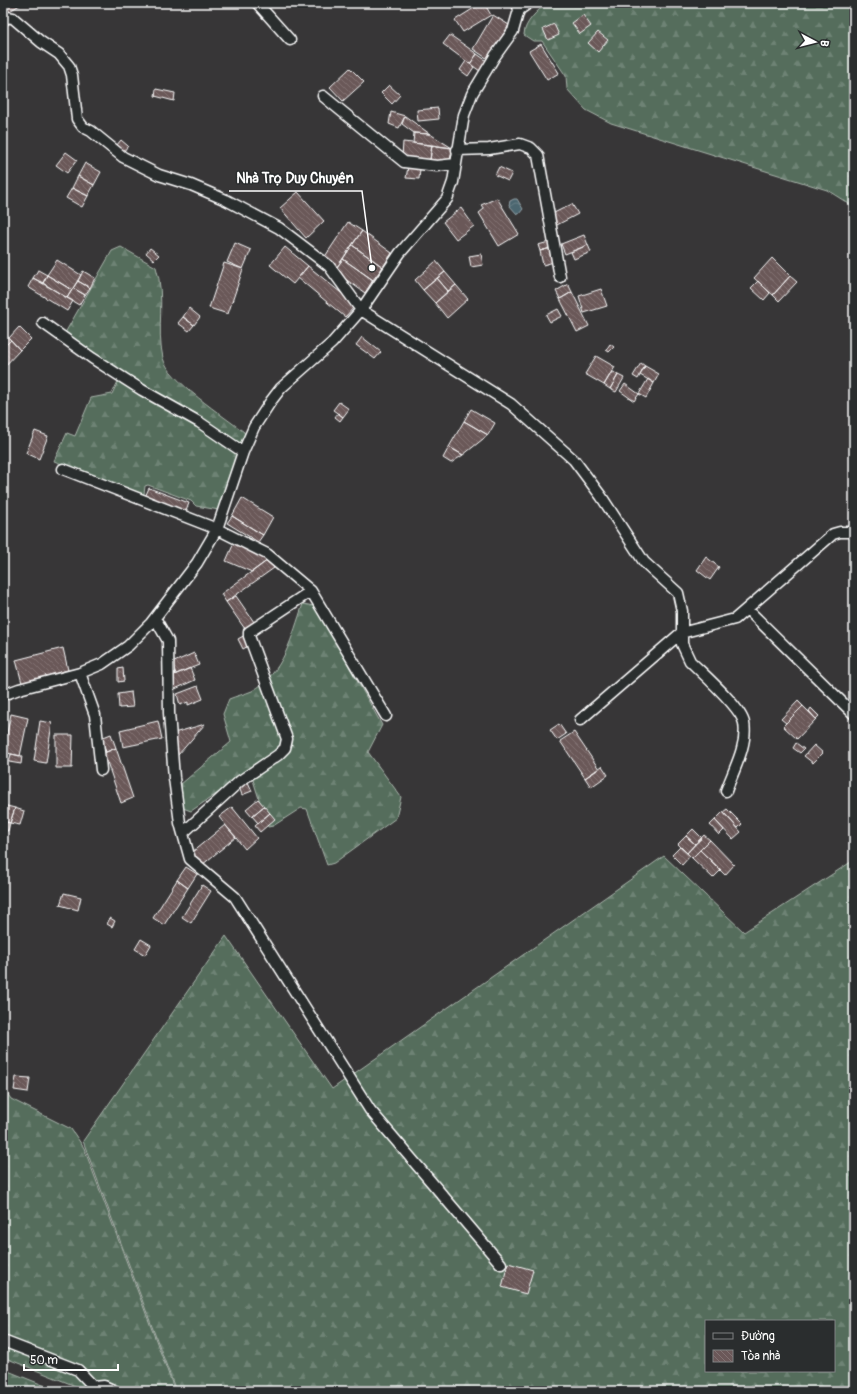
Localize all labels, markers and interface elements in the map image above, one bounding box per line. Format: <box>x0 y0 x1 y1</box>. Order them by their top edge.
north arrow <box>795 22 835 62</box>
text: B <box>818 39 831 47</box>
callout: Nhà Trọ Duy Chuyên <box>229 165 362 191</box>
text: Nhà Trọ Duy Chuyên <box>236 170 354 187</box>
legend <box>705 1320 835 1372</box>
text: Đường <box>741 1329 775 1344</box>
scale bar <box>24 1346 118 1372</box>
text: Tòa nhà <box>741 1349 781 1364</box>
text: 50 m <box>30 1353 58 1368</box>

